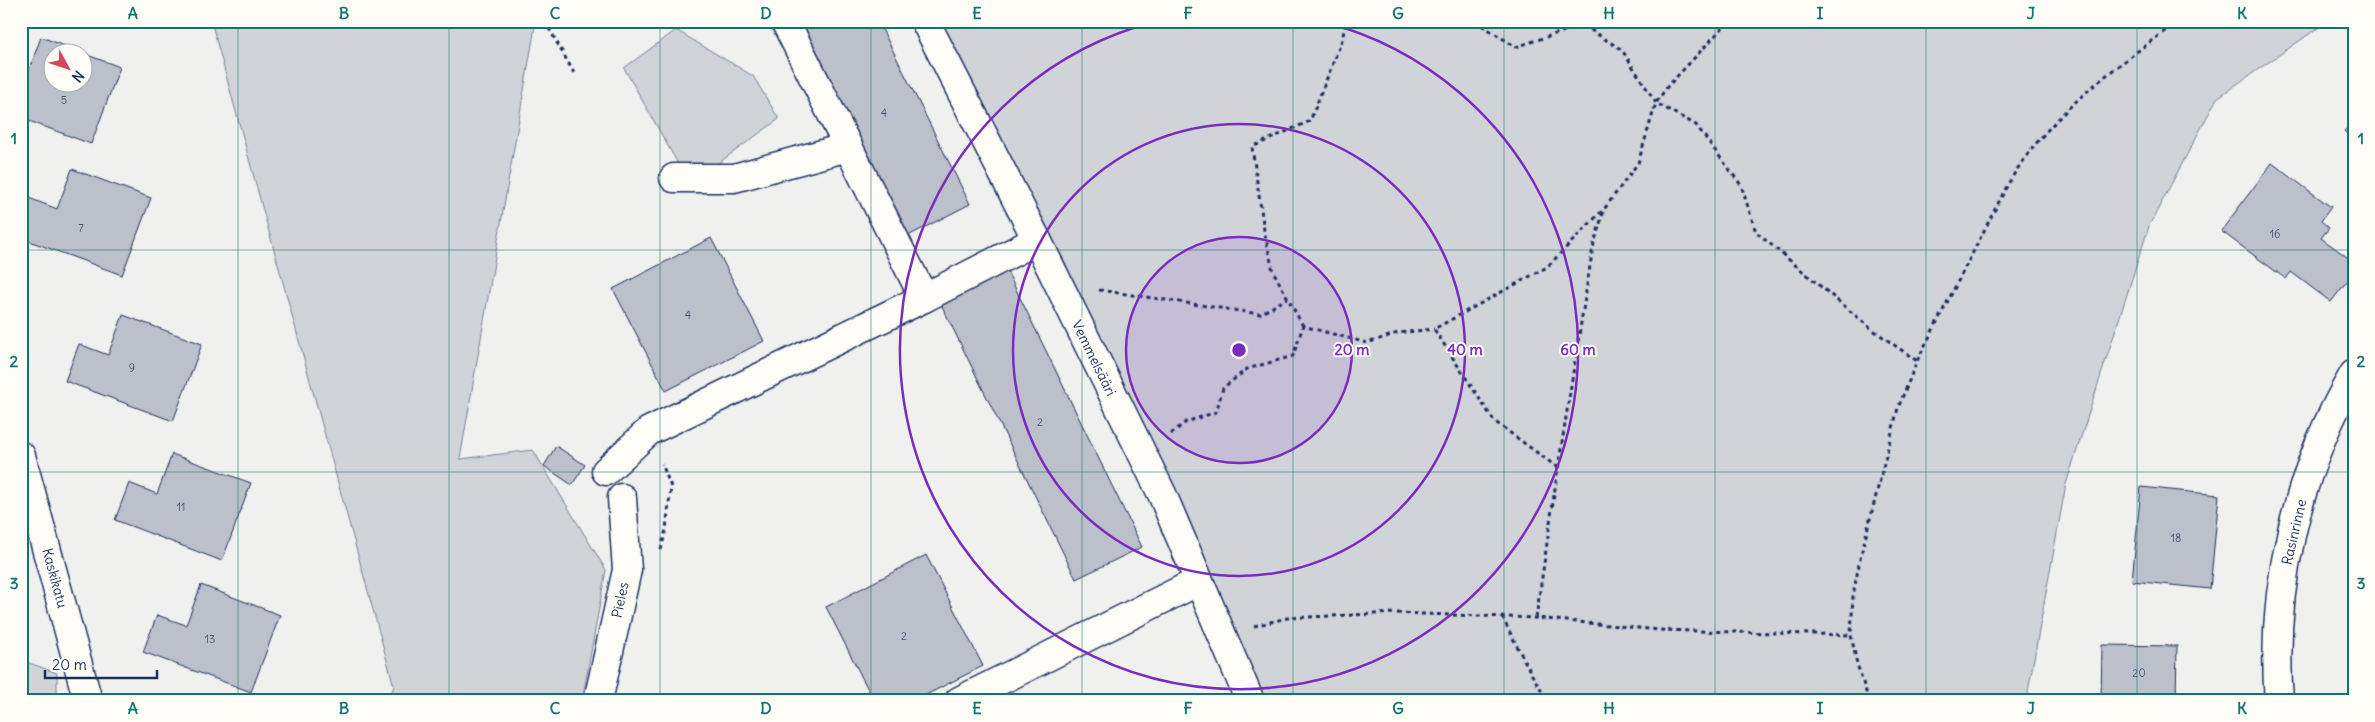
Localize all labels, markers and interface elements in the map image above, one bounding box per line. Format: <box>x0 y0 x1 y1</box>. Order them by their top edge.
text: A <box>128 3 138 23</box>
text: B <box>339 3 350 23</box>
text: C <box>550 3 561 23</box>
text: D <box>760 3 772 23</box>
text: E <box>972 3 982 23</box>
text: F <box>1183 3 1193 23</box>
text: G <box>1392 3 1404 23</box>
text: H <box>1603 3 1615 23</box>
text: I <box>1817 3 1824 23</box>
text: J <box>2027 3 2036 23</box>
text: K <box>2237 3 2247 23</box>
north arrow <box>42 42 92 92</box>
text: N <box>68 67 88 86</box>
house number: 5 <box>61 93 67 107</box>
house number: 4 <box>881 106 887 120</box>
text: 1 <box>11 128 17 148</box>
text: 1 <box>2358 128 2364 148</box>
house number: 7 <box>78 221 84 235</box>
house number: 16 <box>2270 227 2280 241</box>
house number: 4 <box>685 308 691 322</box>
street label: Vemmelsääri <box>1068 317 1120 399</box>
text: 20 m <box>1335 340 1369 359</box>
text: 40 m <box>1447 340 1483 359</box>
text: 60 m <box>1560 340 1596 359</box>
centre of rings <box>1230 341 1248 359</box>
text: 2 <box>10 351 19 371</box>
text: 2 <box>2357 351 2366 371</box>
house number: 9 <box>129 361 135 375</box>
house number: 2 <box>1037 415 1043 429</box>
street label: Rasinrinne <box>2278 497 2310 567</box>
house number: 11 <box>177 500 185 514</box>
house number: 18 <box>2171 531 2181 545</box>
street label: Kaskikatu <box>38 546 72 610</box>
text: 3 <box>9 573 19 593</box>
text: 3 <box>2356 573 2366 593</box>
street label: Pieles <box>607 580 633 620</box>
house number: 2 <box>901 629 907 643</box>
house number: 13 <box>205 632 215 646</box>
scale bar <box>45 647 158 679</box>
text: 20 m <box>52 655 87 674</box>
house number: 20 <box>2132 666 2146 680</box>
text: A <box>128 698 138 718</box>
text: B <box>339 698 350 718</box>
text: C <box>550 698 561 718</box>
text: D <box>760 698 772 718</box>
text: E <box>972 698 982 718</box>
text: F <box>1183 698 1193 718</box>
text: G <box>1392 698 1404 718</box>
text: H <box>1603 698 1615 718</box>
text: I <box>1817 698 1824 718</box>
text: J <box>2027 698 2036 718</box>
text: K <box>2237 698 2247 718</box>

